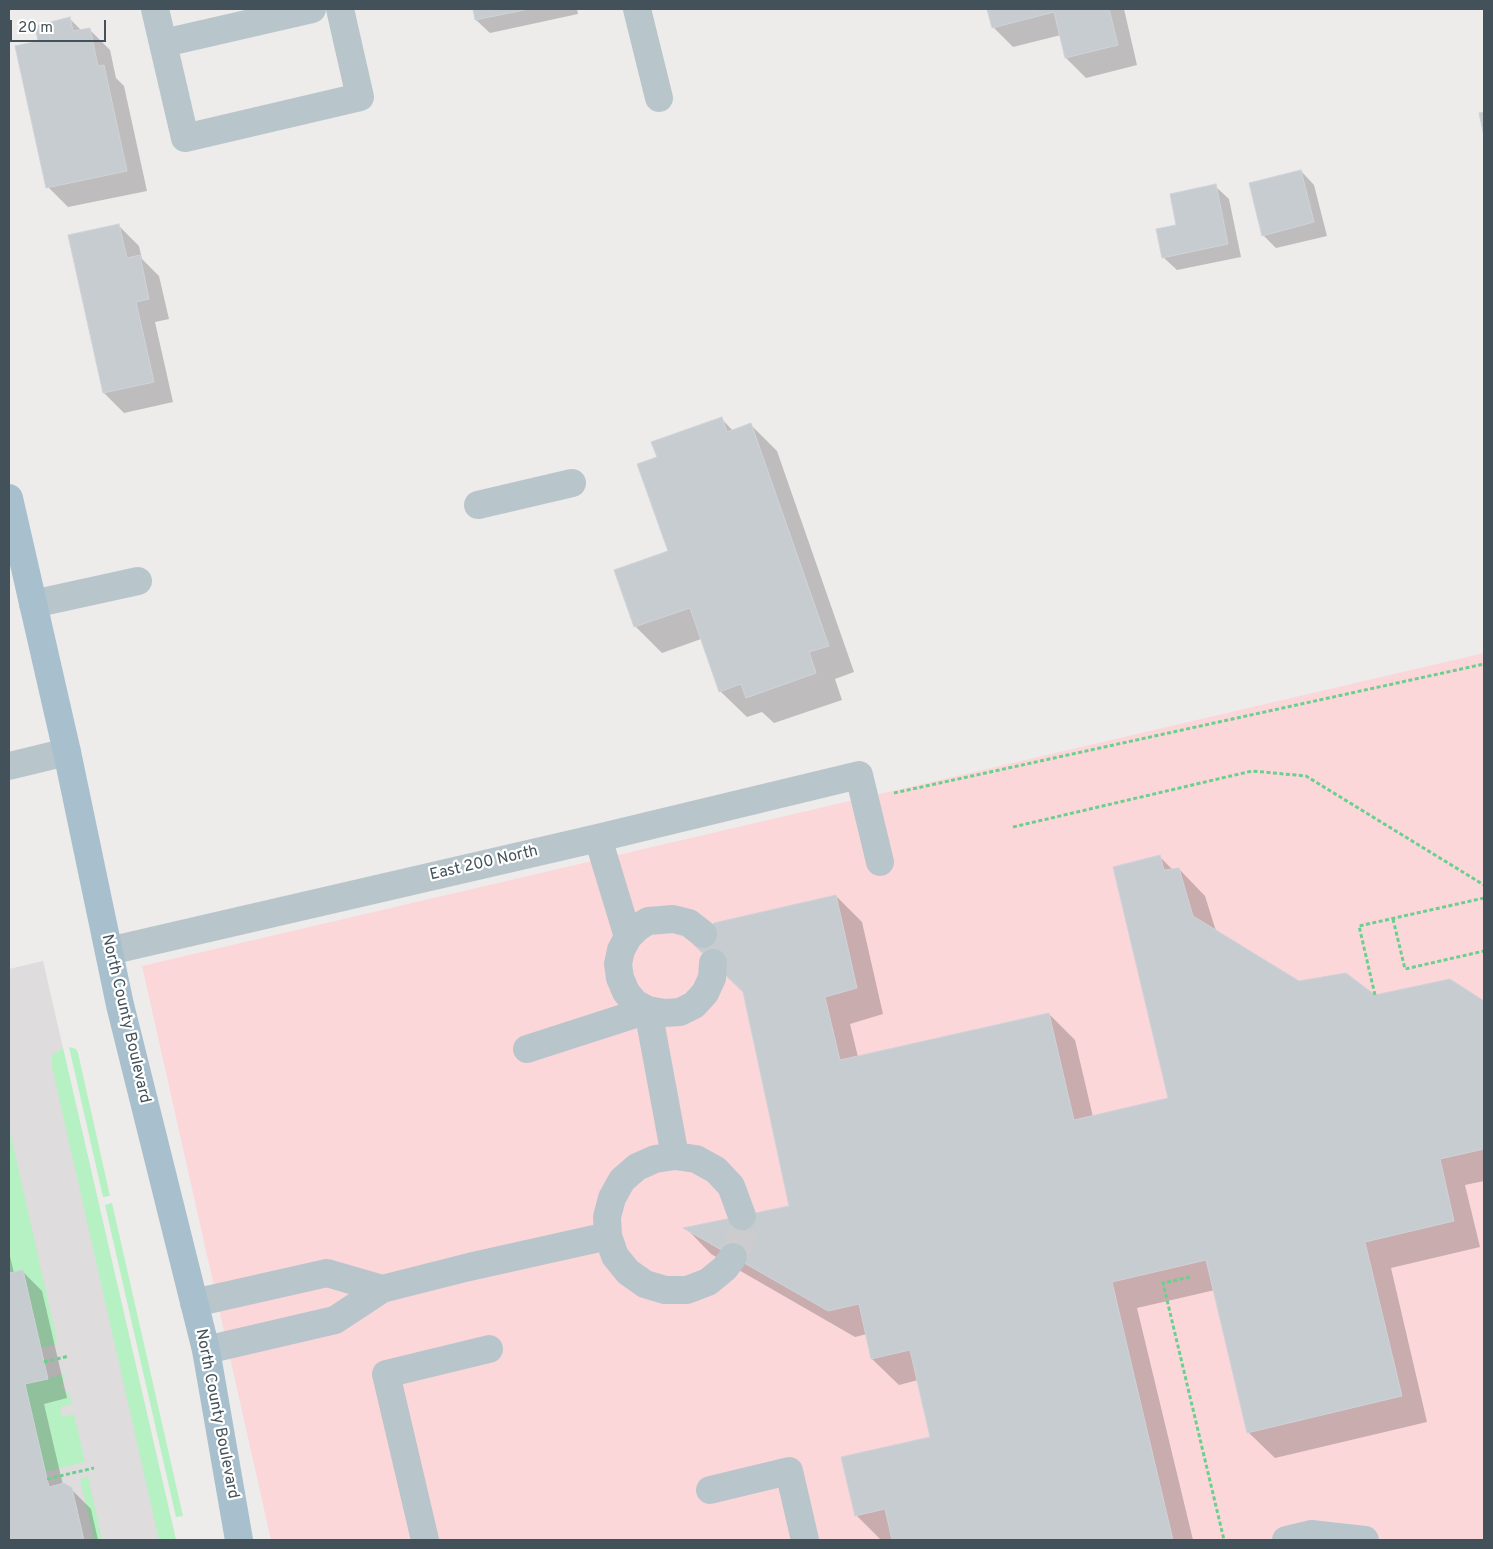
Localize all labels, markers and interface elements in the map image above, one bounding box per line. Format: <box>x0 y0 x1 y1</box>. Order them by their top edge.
scale bar <box>12 10 109 42</box>
text: 20 m <box>18 19 53 38</box>
street label: East 200 North <box>428 842 540 886</box>
street label: North County Boulevard <box>96 933 154 1105</box>
street label: North County Boulevard <box>190 1327 242 1501</box>

